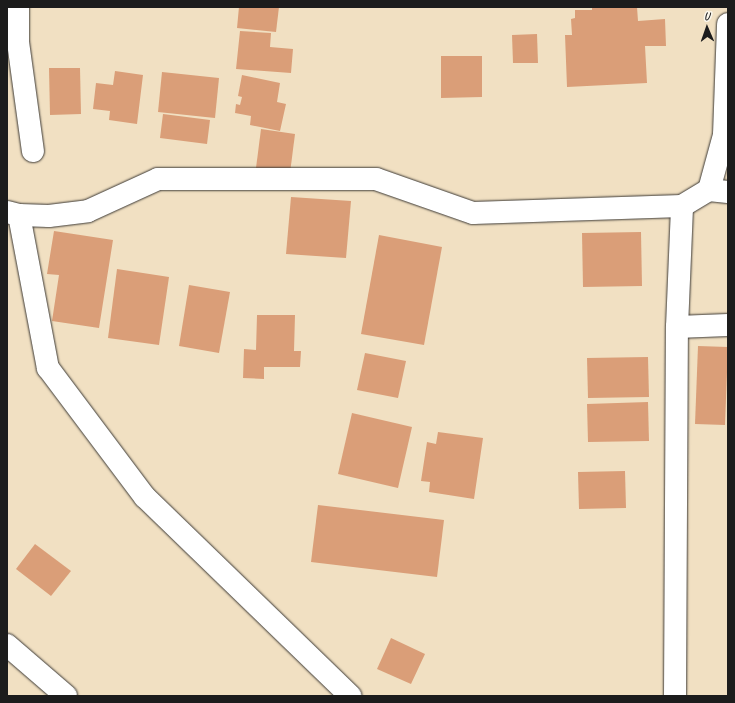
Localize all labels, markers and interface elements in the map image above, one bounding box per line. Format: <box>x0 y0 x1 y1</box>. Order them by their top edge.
north arrow <box>687 8 727 48</box>
text: U <box>704 9 709 23</box>

